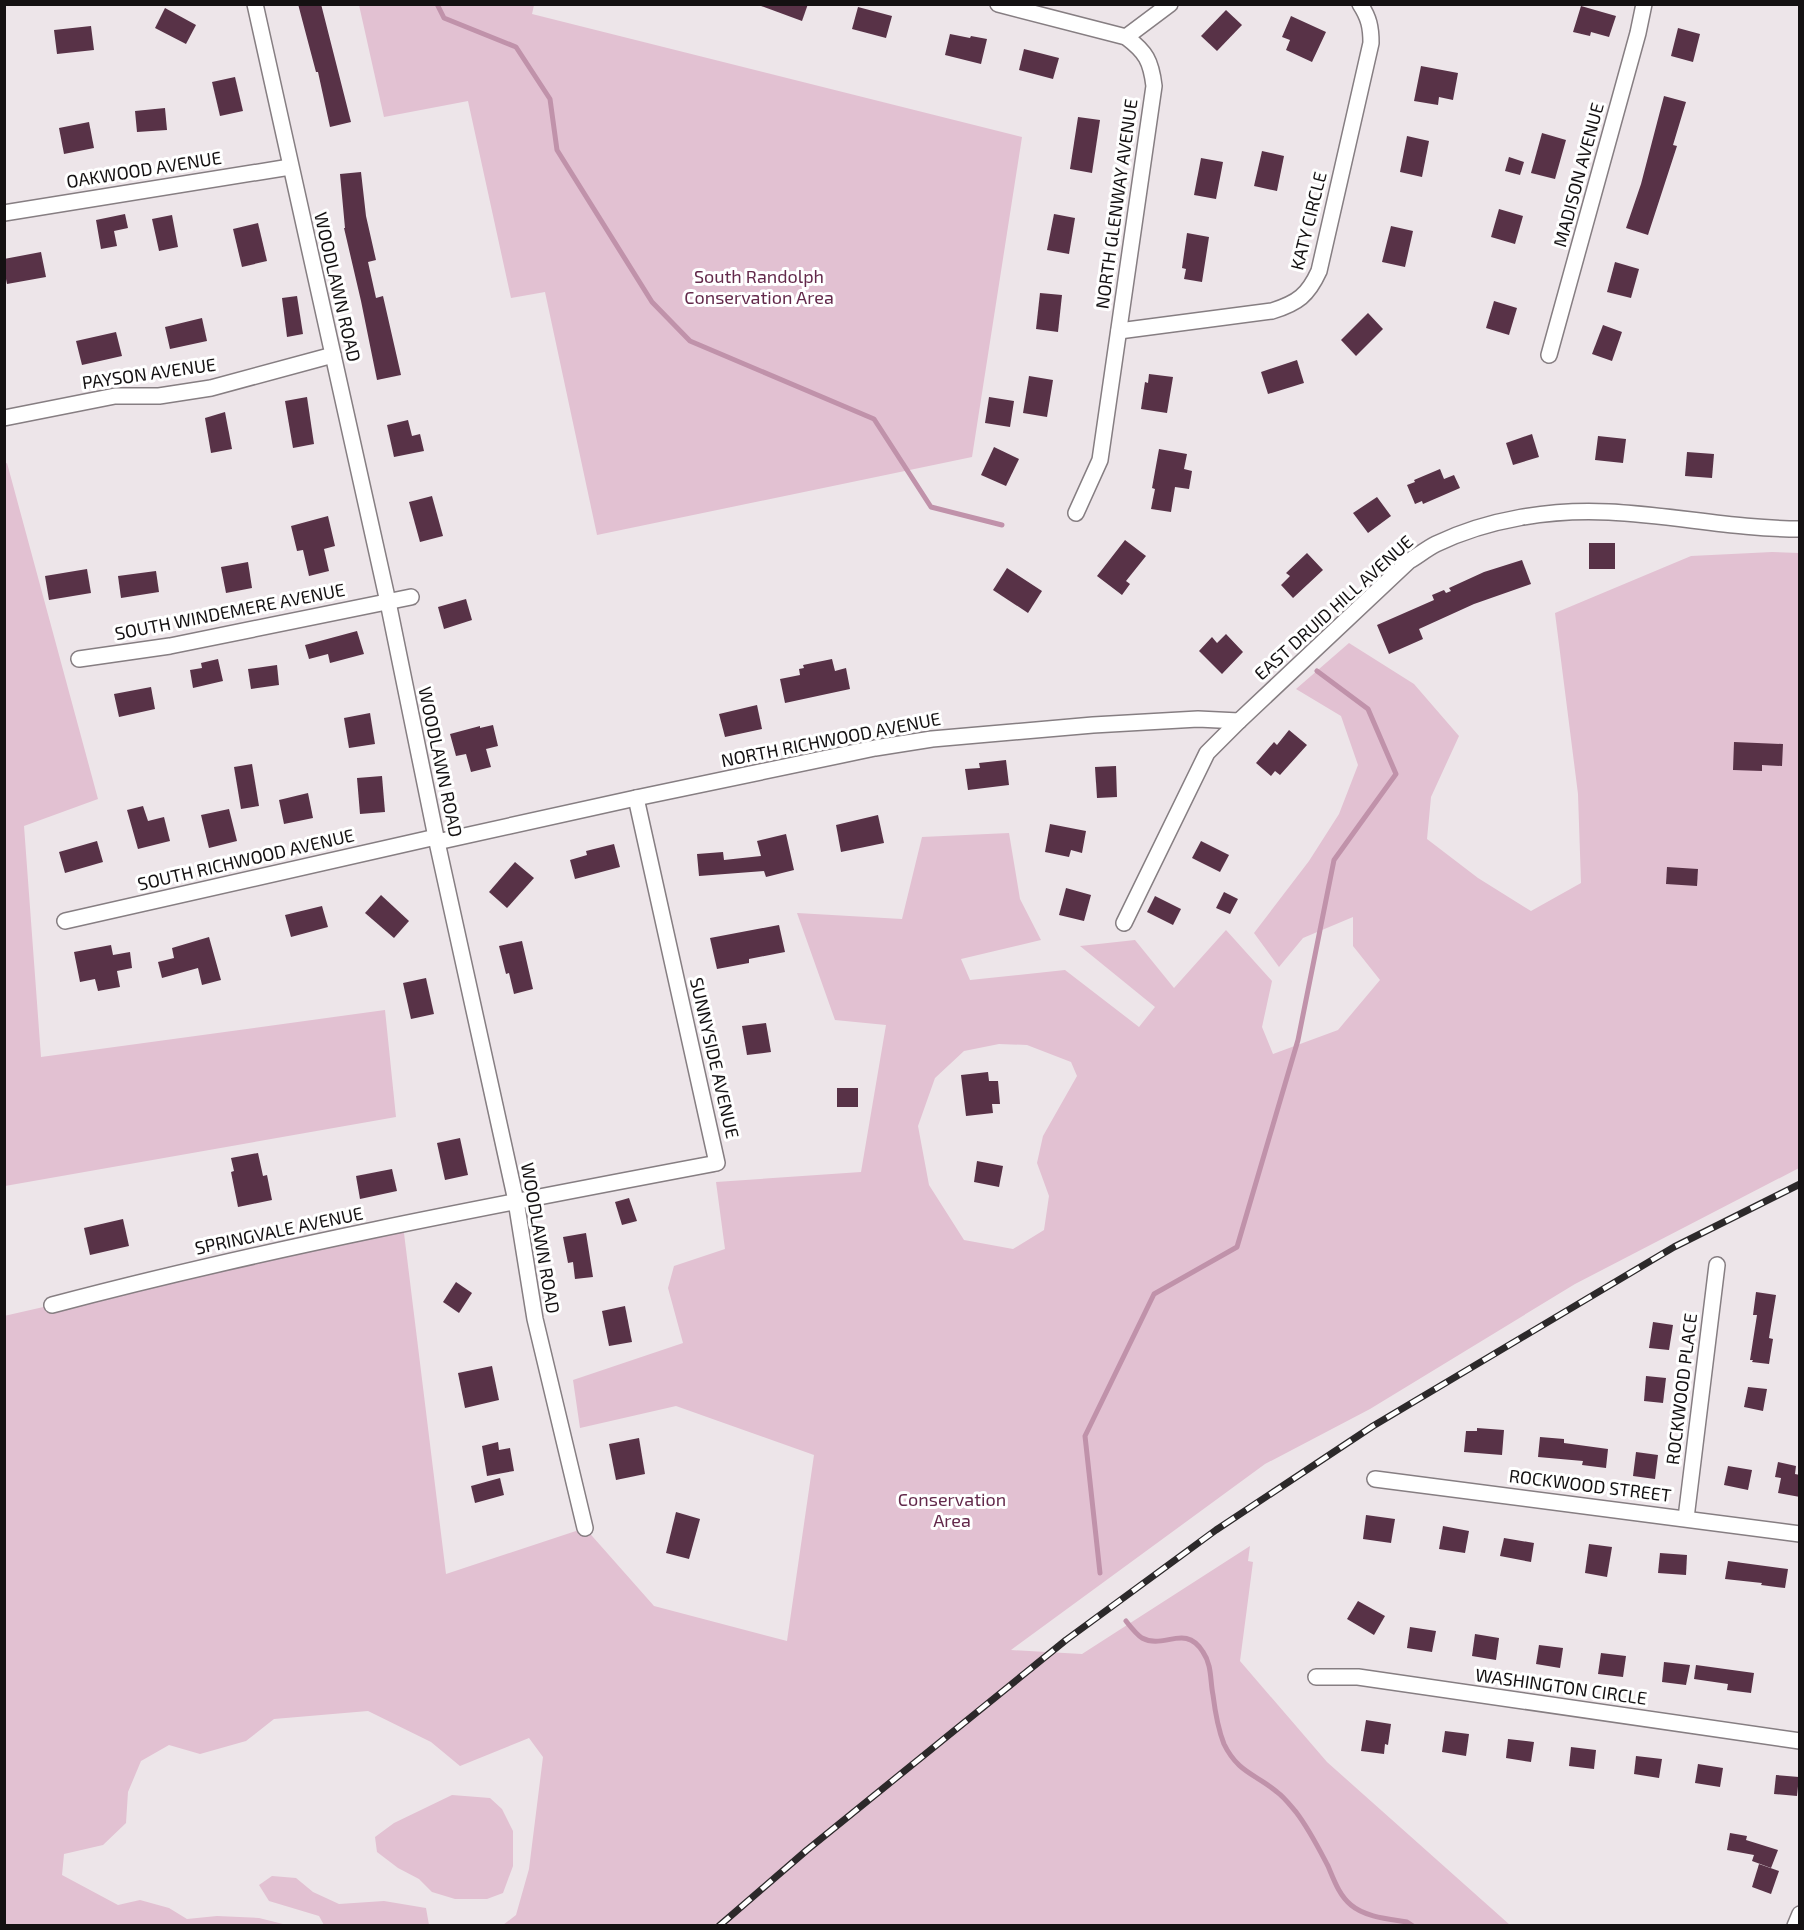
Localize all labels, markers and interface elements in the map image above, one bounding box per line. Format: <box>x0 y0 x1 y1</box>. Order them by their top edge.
street label: NORTH GLENWAY AVENUE <box>1090 97 1142 310</box>
street label: MADISON AVENUE <box>1548 100 1608 249</box>
street label: OAKWOOD AVENUE <box>65 146 223 192</box>
street label: KATY CIRCLE <box>1285 169 1331 272</box>
street label: WOODLAWN ROAD <box>310 210 366 364</box>
park label: South Randolph Conservation Area <box>684 265 834 308</box>
street label: PAYSON AVENUE <box>80 353 217 393</box>
street label: EAST DRUID HILL AVENUE <box>1249 530 1417 684</box>
street label: SOUTH WINDEMERE AVENUE <box>113 578 347 644</box>
street label: WOODLAWN ROAD <box>414 685 468 839</box>
street label: NORTH RICHWOOD AVENUE <box>719 707 943 771</box>
street label: SOUTH RICHWOOD AVENUE <box>135 823 356 895</box>
street label: SUNNYSIDE AVENUE <box>686 975 744 1140</box>
street label: WOODLAWN ROAD <box>517 1161 565 1315</box>
street label: SPRINGVALE AVENUE <box>193 1201 365 1259</box>
street label: ROCKWOOD PLACE <box>1661 1312 1701 1466</box>
street label: ROCKWOOD STREET <box>1508 1464 1673 1506</box>
park label: Conservation Area <box>898 1488 1006 1531</box>
street label: WASHINGTON CIRCLE <box>1474 1663 1648 1709</box>

